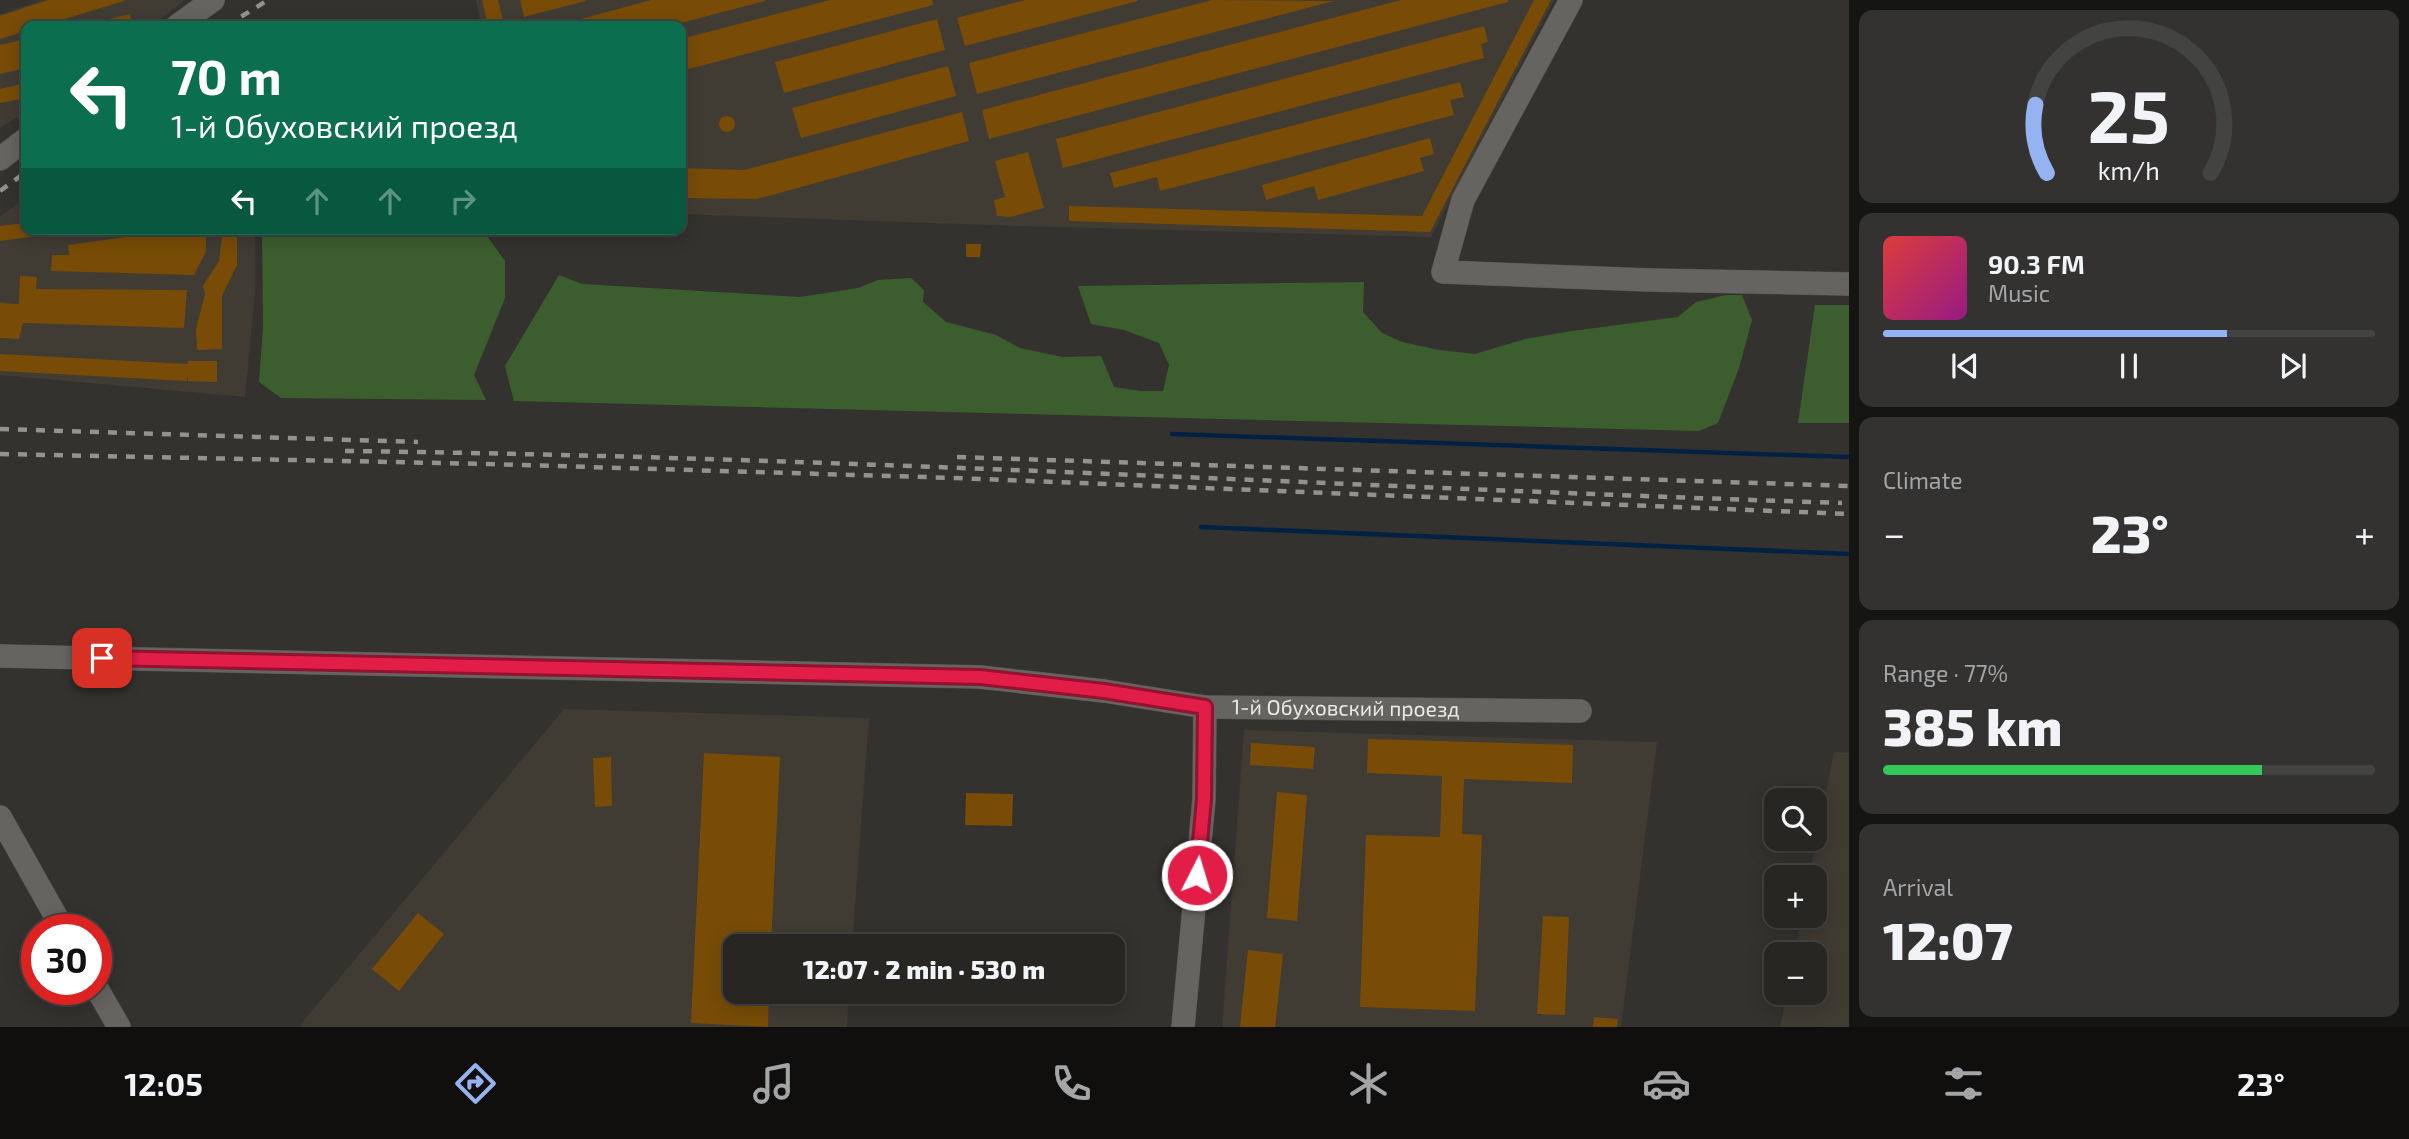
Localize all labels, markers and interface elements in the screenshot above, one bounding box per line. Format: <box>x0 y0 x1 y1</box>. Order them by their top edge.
text: 70 m <box>171 46 282 105</box>
icon: left <box>56 49 147 140</box>
text: 25 <box>2088 70 2170 158</box>
text: 1-й Обуховский проезд <box>171 106 518 144</box>
text: km/h <box>2098 155 2160 185</box>
icon: left <box>225 182 263 220</box>
icon: ahead <box>298 182 336 220</box>
icon: ahead <box>371 182 409 220</box>
icon: right <box>444 182 482 220</box>
text: 90.3 FM <box>1988 248 2085 279</box>
text: Music <box>1988 279 2050 307</box>
icon: previous <box>1946 347 1984 385</box>
icon: pause <box>2110 347 2148 385</box>
icon: next <box>2274 347 2312 385</box>
text: Climate <box>1883 466 1963 494</box>
text: 23° <box>2091 501 2169 563</box>
text: − <box>1883 510 1905 556</box>
text: + <box>2354 510 2375 556</box>
pin <box>72 628 132 688</box>
icon: arrive <box>83 639 121 677</box>
text: Range · 77% <box>1883 659 2008 687</box>
street label: 1-й Обуховский проезд <box>1232 693 1460 721</box>
text: 385 km <box>1883 694 2062 756</box>
map controls <box>1764 788 1827 1005</box>
button: search <box>1764 788 1827 851</box>
position arrow <box>1160 838 1234 912</box>
button: + <box>1764 865 1827 928</box>
text: Arrival <box>1883 873 1953 901</box>
text: 12:07 <box>1883 908 2013 970</box>
speed limit sign: 30 <box>21 914 112 1005</box>
button: − <box>1764 942 1827 1005</box>
text: 12:07 · 2 min · 530 m <box>803 953 1045 984</box>
icon: directions <box>451 1059 500 1108</box>
icon: music <box>749 1059 798 1108</box>
icon: phone <box>1047 1059 1096 1108</box>
icon: climate <box>1344 1059 1393 1108</box>
icon: car <box>1642 1059 1691 1108</box>
icon: filters <box>1939 1059 1988 1108</box>
text: 12:05 <box>124 1064 203 1102</box>
text: 23° <box>2237 1064 2285 1102</box>

